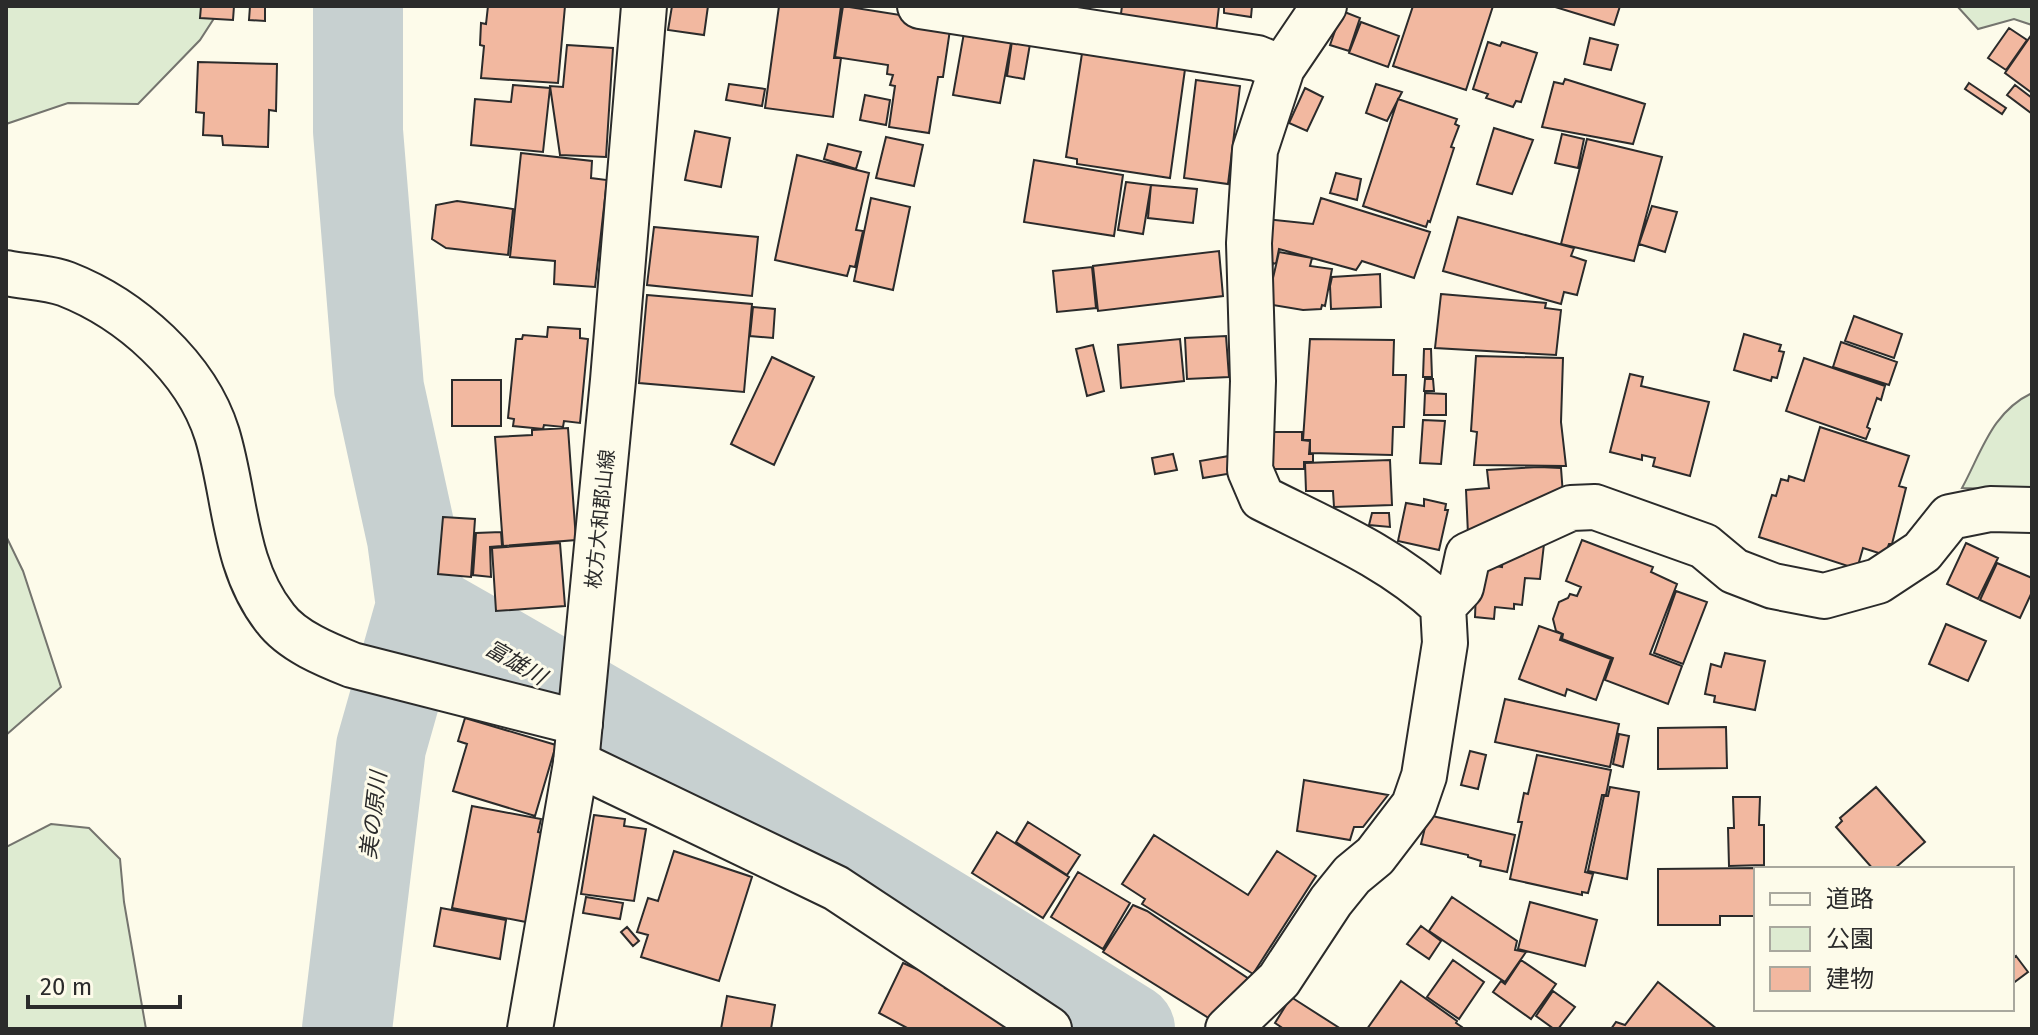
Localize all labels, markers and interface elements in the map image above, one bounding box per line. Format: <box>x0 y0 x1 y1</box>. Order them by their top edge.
street label: 枚方大和郡山線 <box>581 448 619 590</box>
water label: 富雄川 <box>480 634 553 692</box>
water label: 美の原川 <box>355 768 393 860</box>
legend <box>1754 867 2014 1011</box>
text: 道路 <box>1826 885 1874 913</box>
text: 公園 <box>1826 925 1874 953</box>
scale bar <box>28 959 180 1009</box>
text: 建物 <box>1826 965 1874 993</box>
text: 20 m <box>40 973 92 1001</box>

